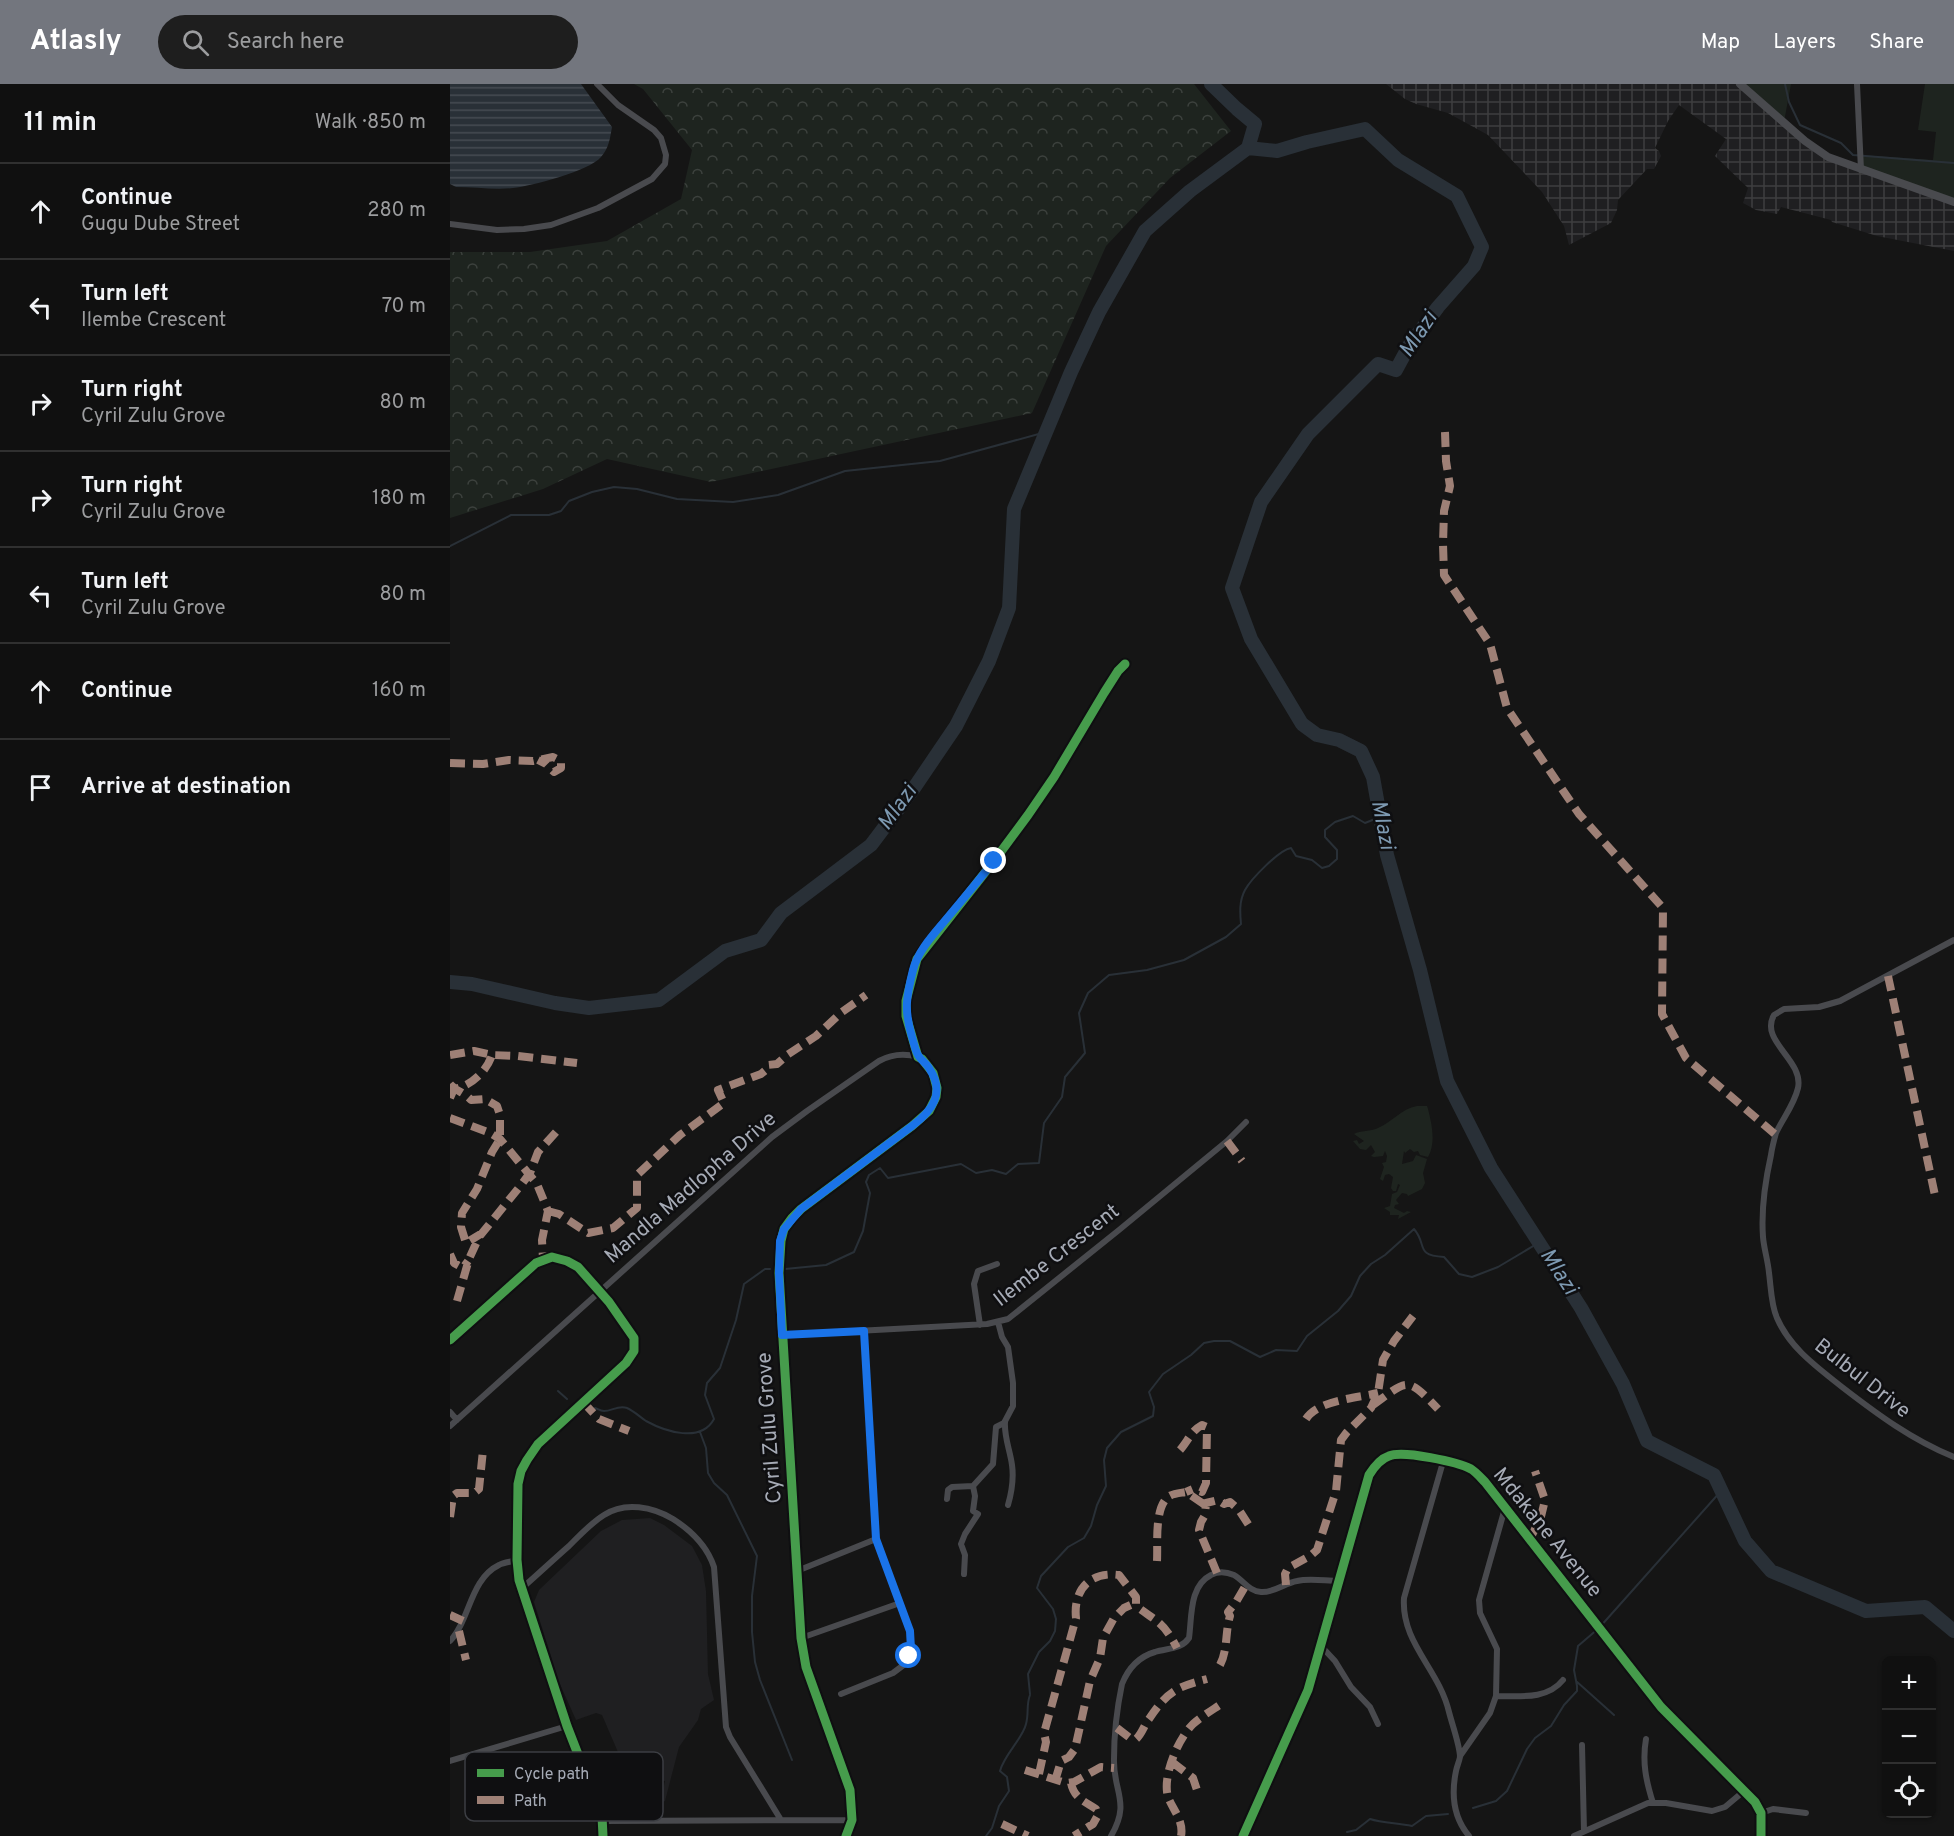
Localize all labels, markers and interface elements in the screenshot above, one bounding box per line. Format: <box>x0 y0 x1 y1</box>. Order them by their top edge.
search box <box>158 15 578 69</box>
text: Atlasly <box>30 24 122 60</box>
icon: search <box>179 26 212 59</box>
text: Search here <box>227 29 344 56</box>
text: Map <box>1701 29 1740 56</box>
text: Layers <box>1773 29 1836 56</box>
text: Share <box>1869 29 1924 56</box>
text: 11 min <box>24 107 97 140</box>
text: Walk · 850 m <box>315 110 426 136</box>
text: Continue <box>81 185 172 212</box>
icon: ahead <box>24 195 57 228</box>
text: 280 m <box>367 198 426 224</box>
text: Gugu Dube Street <box>81 212 240 238</box>
text: Turn left <box>81 281 169 308</box>
icon: left <box>24 291 57 324</box>
text: 70 m <box>382 294 426 320</box>
water label: Mlazi <box>1394 305 1445 363</box>
text: Ilembe Crescent <box>81 308 226 334</box>
text: Turn right <box>81 377 183 404</box>
icon: right <box>24 387 57 420</box>
text: 80 m <box>380 390 426 416</box>
text: Cyril Zulu Grove <box>81 404 226 430</box>
text: Turn right <box>81 473 183 500</box>
icon: right <box>24 483 57 516</box>
text: 180 m <box>372 486 426 512</box>
text: Cyril Zulu Grove <box>81 500 226 526</box>
text: Turn left <box>81 569 169 596</box>
icon: left <box>24 579 57 612</box>
text: 80 m <box>380 582 426 608</box>
text: Cyril Zulu Grove <box>81 596 226 622</box>
icon: ahead <box>24 675 57 708</box>
text: Continue <box>81 678 172 705</box>
text: 160 m <box>372 678 426 704</box>
icon: arrive <box>24 771 57 804</box>
text: Arrive at destination <box>81 774 291 801</box>
water label: Mlazi <box>872 779 925 836</box>
water label: Mlazi <box>1364 798 1400 854</box>
route end <box>980 847 1006 873</box>
street label: Mandla Madlopha Drive <box>599 1106 783 1270</box>
street label: Ilembe Crescent <box>989 1198 1125 1314</box>
water label: Mlazi <box>1533 1244 1584 1302</box>
street label: Bulbul Drive <box>1808 1333 1916 1425</box>
street label: Cyril Zulu Grove <box>751 1351 789 1505</box>
street label: Mdakane Avenue <box>1486 1463 1608 1603</box>
route start <box>895 1642 921 1668</box>
map controls <box>1882 1656 1936 1818</box>
button: + <box>1882 1656 1936 1710</box>
button: − <box>1882 1710 1936 1764</box>
legend <box>465 1752 663 1821</box>
button: locate <box>1882 1764 1936 1818</box>
text: Cycle path <box>514 1765 589 1785</box>
text: Path <box>514 1792 547 1812</box>

